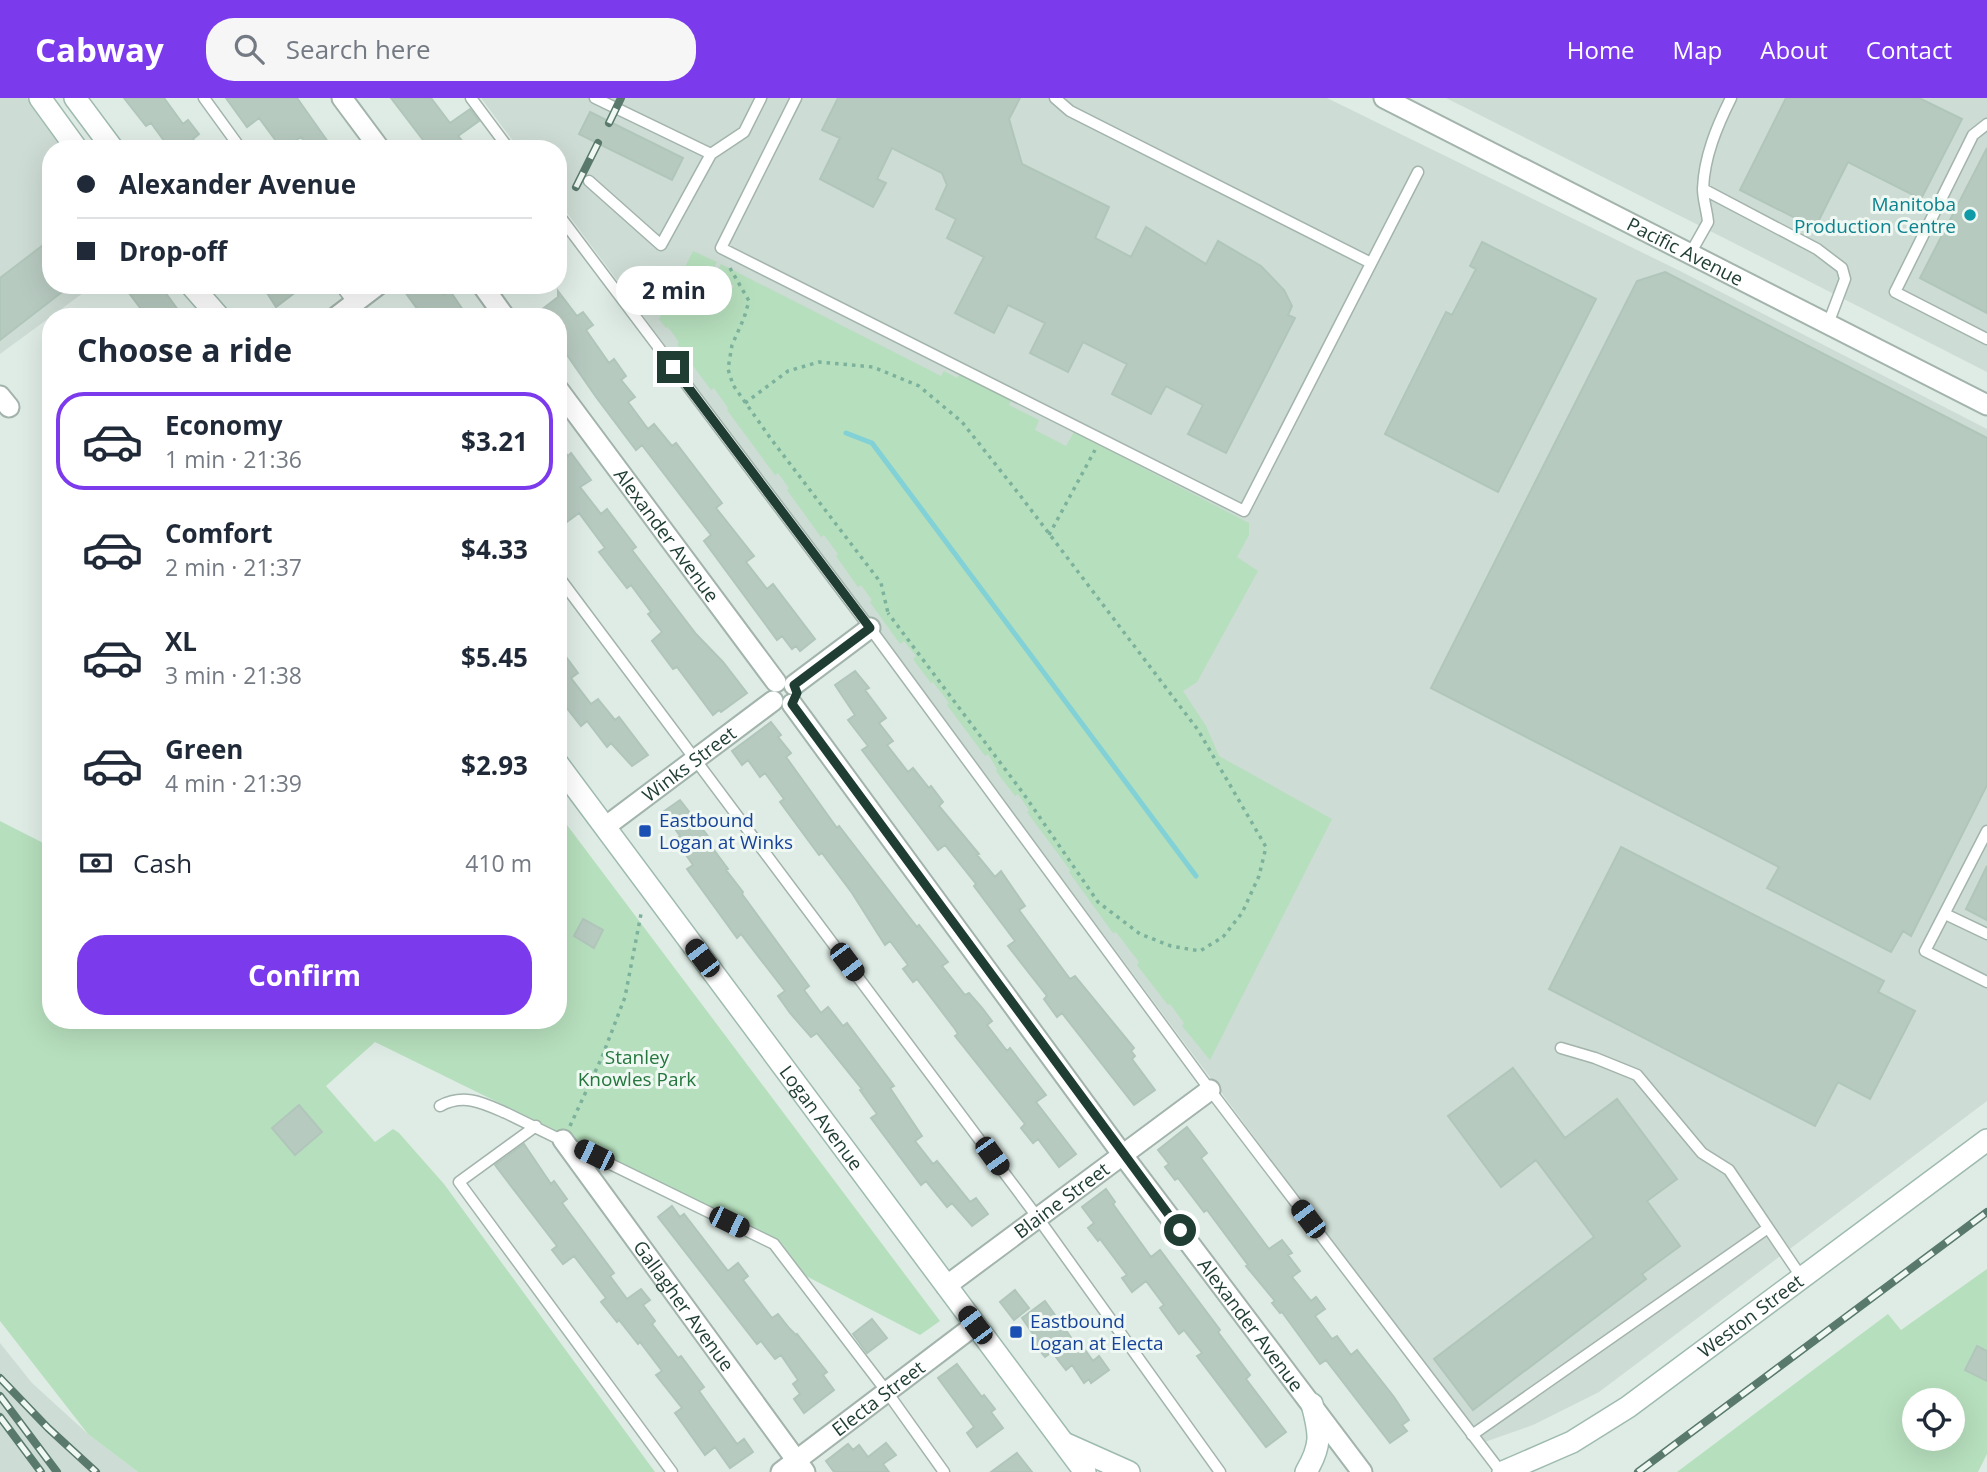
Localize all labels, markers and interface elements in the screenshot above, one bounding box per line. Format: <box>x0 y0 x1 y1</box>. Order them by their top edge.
search box <box>206 18 696 81</box>
text: Cabway <box>35 27 164 72</box>
icon: search <box>230 30 268 68</box>
text: Search here <box>286 31 431 67</box>
text: Home <box>1567 33 1635 66</box>
text: Map <box>1673 33 1722 66</box>
text: About <box>1760 33 1828 66</box>
text: Contact <box>1866 33 1952 66</box>
text: Alexander Avenue <box>119 166 356 202</box>
place label: Manitoba Production Centre <box>1794 191 1956 239</box>
marker: Manitoba Production Centre <box>1962 207 1978 223</box>
street label: Pacific Avenue <box>1623 211 1748 292</box>
text: Drop-off <box>119 233 227 269</box>
callout: 2 min <box>615 266 731 314</box>
text: 2 min <box>642 274 706 306</box>
text: Choose a ride <box>77 328 292 371</box>
route end <box>657 351 689 383</box>
text: Economy <box>165 407 283 443</box>
icon: car <box>81 410 144 473</box>
text: $3.21 <box>461 423 528 459</box>
text: 1 min · 21:36 <box>165 443 302 475</box>
street label: Alexander Avenue <box>608 463 725 607</box>
text: Comfort <box>165 515 272 551</box>
icon: car <box>81 518 144 581</box>
text: $4.33 <box>461 531 528 567</box>
text: 2 min · 21:37 <box>165 551 302 583</box>
text: XL <box>165 623 197 659</box>
icon: car <box>81 626 144 689</box>
text: $5.45 <box>461 639 528 675</box>
text: 3 min · 21:38 <box>165 659 302 691</box>
street label: Winks Street <box>637 720 741 808</box>
text: Green <box>165 731 243 767</box>
icon: car <box>81 734 144 797</box>
text: $2.93 <box>461 747 528 783</box>
text: 4 min · 21:39 <box>165 767 302 799</box>
place label: Eastbound Logan at Winks <box>659 807 793 855</box>
marker: Eastbound Logan at Winks <box>637 823 653 839</box>
icon: cash <box>77 844 115 882</box>
text: Cash <box>133 845 192 881</box>
text: 410 m <box>465 847 532 879</box>
button: Confirm <box>77 935 532 1015</box>
car <box>681 935 724 981</box>
car <box>826 939 869 985</box>
park label: Stanley Knowles Park <box>578 1044 696 1092</box>
street label: Logan Avenue <box>774 1060 869 1176</box>
car <box>972 1133 1013 1179</box>
car <box>571 1136 618 1174</box>
street label: Blaine Street <box>1009 1156 1115 1244</box>
car <box>1287 1196 1330 1242</box>
car <box>706 1203 753 1241</box>
route start <box>1164 1214 1196 1246</box>
street label: Gallagher Avenue <box>627 1235 740 1376</box>
street label: Alexander Avenue <box>1192 1253 1310 1397</box>
street label: Weston Street <box>1693 1268 1809 1364</box>
car <box>954 1302 997 1348</box>
place label: Eastbound Logan at Electa <box>1030 1308 1164 1356</box>
marker: Eastbound Logan at Electa <box>1008 1324 1024 1340</box>
street label: Electa Street <box>826 1354 930 1442</box>
map controls <box>1902 1388 1965 1451</box>
button: locate <box>1902 1388 1965 1451</box>

